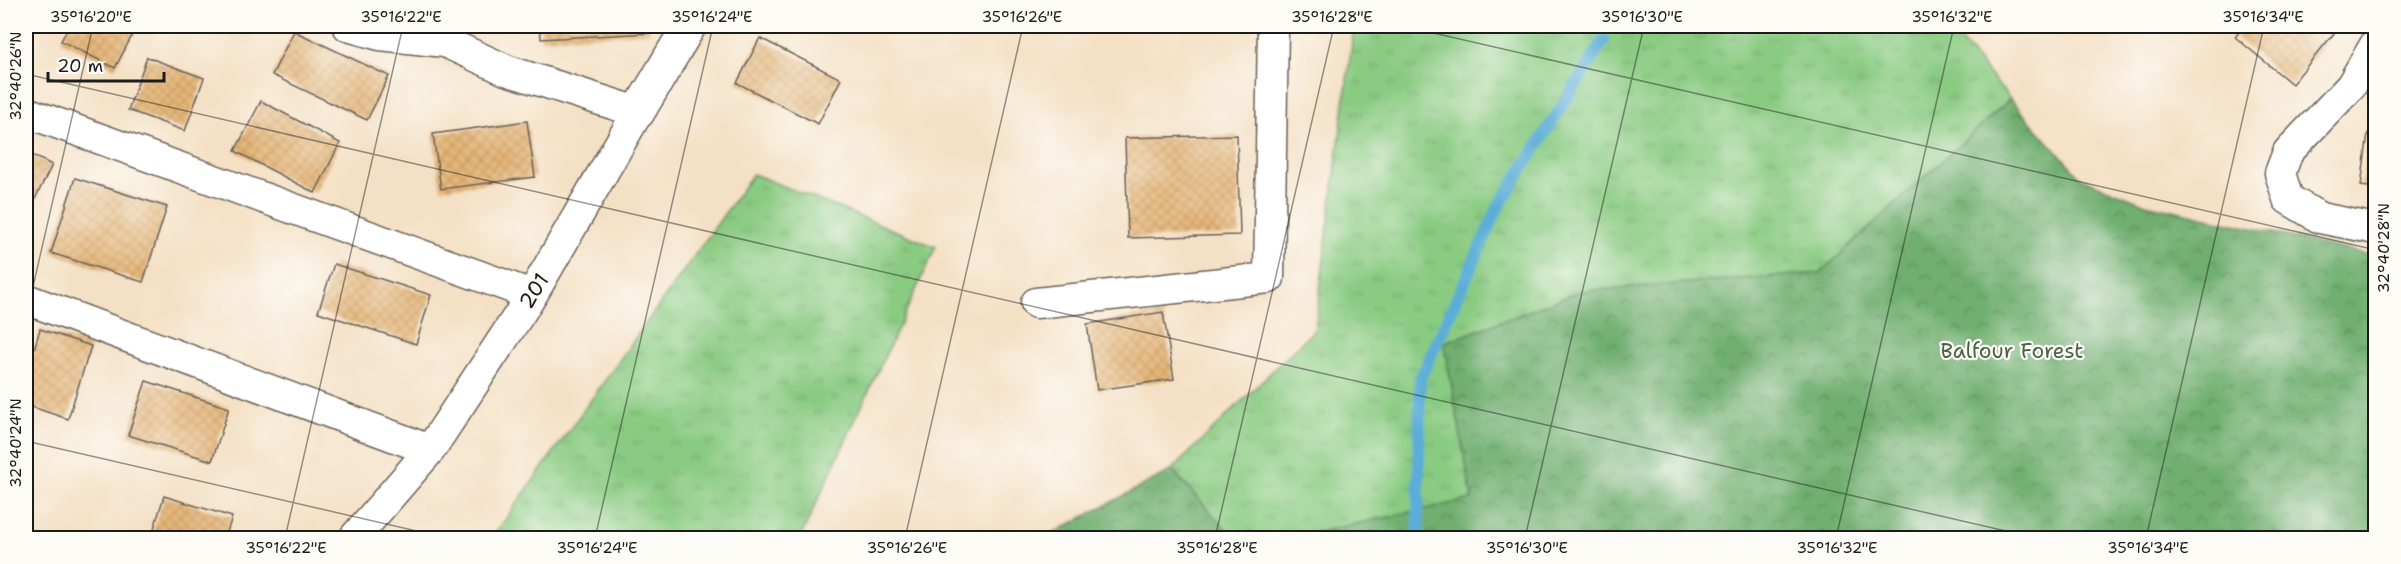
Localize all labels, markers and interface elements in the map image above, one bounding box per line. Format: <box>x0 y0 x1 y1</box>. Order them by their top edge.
text: 35°16'20"E <box>50 7 132 27</box>
text: 35°16'22"E <box>360 7 442 27</box>
text: 35°16'24"E <box>672 7 752 27</box>
text: 35°16'26"E <box>982 7 1062 27</box>
text: 35°16'28"E <box>1291 7 1373 27</box>
text: 35°16'30"E <box>1601 7 1683 27</box>
text: 35°16'32"E <box>1912 7 1992 27</box>
text: 35°16'34"E <box>2222 7 2304 27</box>
text: 32°40'26"N <box>6 31 26 121</box>
scale bar <box>48 45 164 83</box>
text: 20 m <box>57 54 103 78</box>
text: 32°40'28"N <box>2374 203 2394 293</box>
street label: 201 <box>512 268 556 314</box>
park label: Balfour Forest <box>1941 337 2084 365</box>
text: 32°40'24"N <box>6 398 26 488</box>
text: 35°16'22"E <box>245 538 327 558</box>
text: 35°16'24"E <box>557 538 637 558</box>
text: 35°16'26"E <box>867 538 947 558</box>
text: 35°16'28"E <box>1176 538 1258 558</box>
text: 35°16'30"E <box>1486 538 1568 558</box>
text: 35°16'32"E <box>1797 538 1877 558</box>
text: 35°16'34"E <box>2107 538 2189 558</box>

